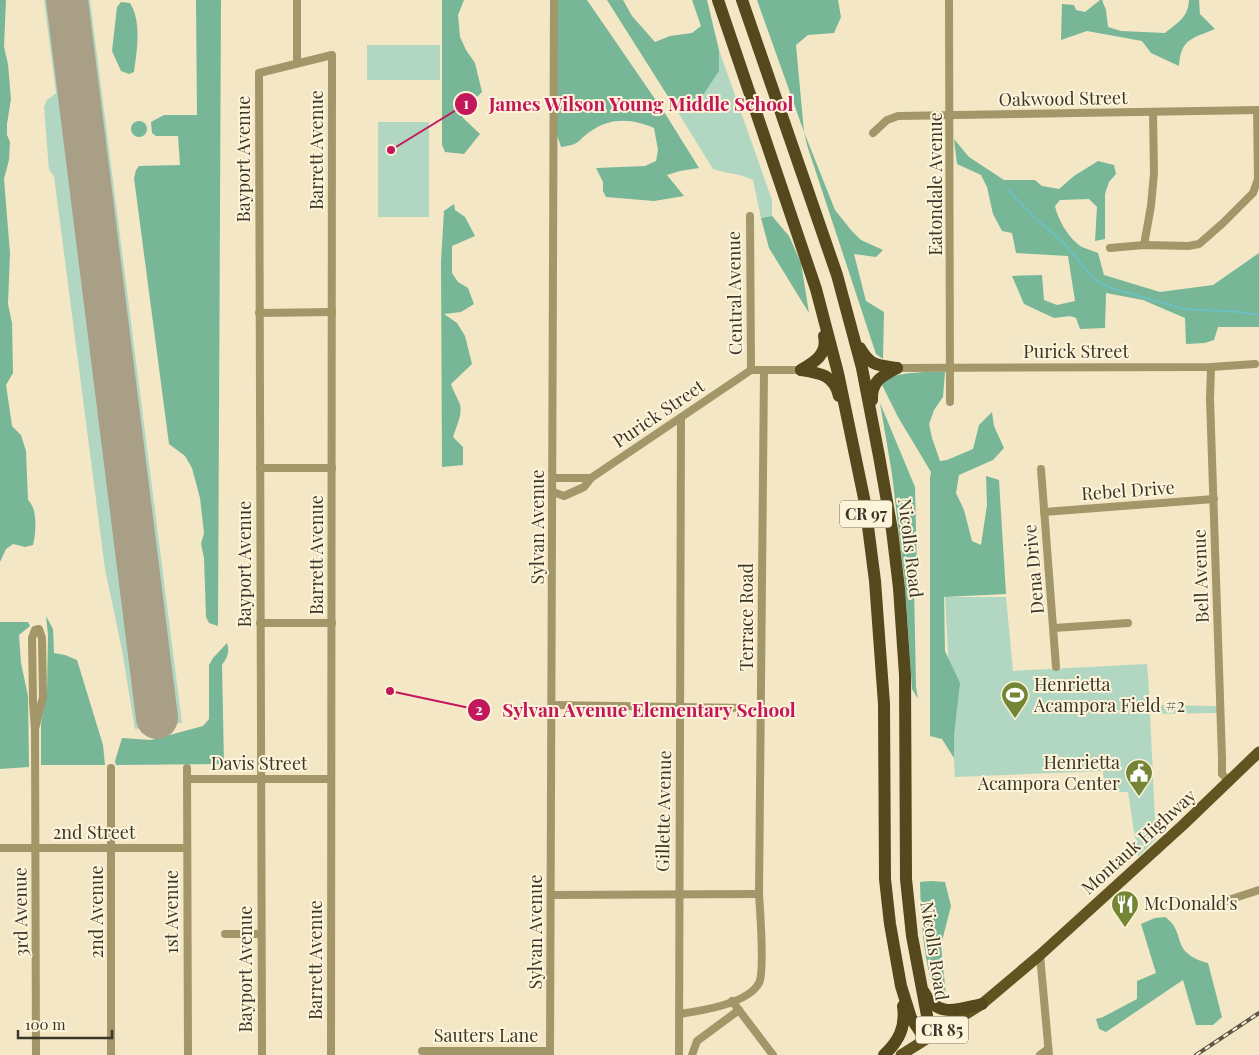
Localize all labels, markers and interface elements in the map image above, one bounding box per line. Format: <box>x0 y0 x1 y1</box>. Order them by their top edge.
street label: Oakwood Street <box>998 85 1128 111</box>
callout: James Wilson Young Middle School <box>453 87 804 121</box>
street label: Barrett Avenue <box>304 90 328 210</box>
text: James Wilson Young Middle School <box>488 90 793 116</box>
text: 1 <box>463 93 469 113</box>
street label: Bayport Avenue <box>231 96 255 222</box>
street label: Eatondale Avenue <box>923 112 947 256</box>
street label: Central Avenue <box>721 231 747 355</box>
street label: Purick Street <box>1023 339 1129 363</box>
street label: Purick Street <box>608 373 709 453</box>
street label: Sylvan Avenue <box>525 469 549 585</box>
street label: Rebel Drive <box>1080 475 1176 505</box>
street label: Barrett Avenue <box>304 495 328 615</box>
street label: Nicolls Road <box>893 497 929 599</box>
road number: CR 97 <box>840 500 892 528</box>
street label: Bayport Avenue <box>232 501 256 627</box>
street label: Dena Drive <box>1017 523 1049 615</box>
street label: Bell Avenue <box>1186 529 1214 623</box>
street label: Terrace Road <box>734 563 758 671</box>
place label: Henrietta Acampora Field #2 <box>1033 672 1185 717</box>
sports icon: Henrietta Acampora Field #2 <box>1000 680 1030 719</box>
callout: Sylvan Avenue Elementary School <box>466 693 806 727</box>
text: Sylvan Avenue Elementary School <box>502 696 796 722</box>
text: 2 <box>475 699 483 719</box>
street label: Gillette Avenue <box>650 750 676 872</box>
place label: Henrietta Acampora Center <box>977 750 1120 795</box>
street label: Davis Street <box>211 751 308 775</box>
public building icon: Henrietta Acampora Center <box>1124 758 1154 797</box>
street label: Montauk Highway <box>1076 783 1201 899</box>
street label: 2nd Street <box>53 820 136 844</box>
street label: 2nd Avenue <box>84 865 108 959</box>
street label: 3rd Avenue <box>7 867 33 957</box>
street label: 1st Avenue <box>159 870 183 954</box>
street label: Sylvan Avenue <box>523 874 547 990</box>
restaurant icon: McDonald's <box>1110 889 1140 928</box>
place label: McDonald's <box>1144 891 1238 915</box>
street label: Barrett Avenue <box>303 900 327 1020</box>
street label: Nicolls Road <box>915 900 955 1003</box>
street label: Bayport Avenue <box>233 906 257 1032</box>
scale bar <box>18 1008 111 1040</box>
text: 100 m <box>25 1014 66 1034</box>
road number: CR 85 <box>916 1016 968 1044</box>
street label: Sauters Lane <box>434 1023 538 1047</box>

